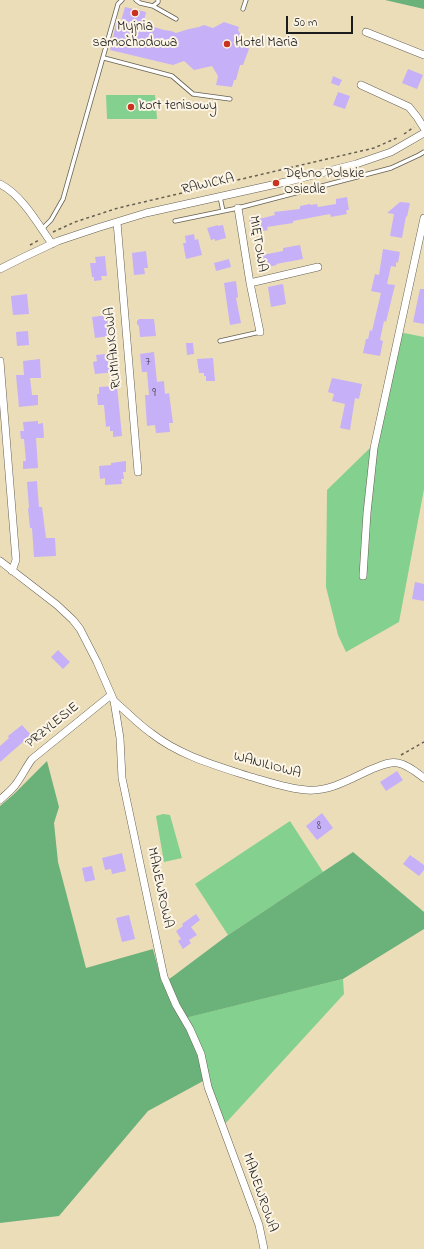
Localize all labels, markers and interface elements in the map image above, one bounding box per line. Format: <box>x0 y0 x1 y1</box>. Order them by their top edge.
marker: Myjnia samochodowa <box>130 8 140 18</box>
scale bar <box>288 8 355 34</box>
text: 50 m <box>293 14 317 32</box>
place label: Myjnia samochodowa <box>93 20 177 52</box>
place label: Hotel Maria <box>235 36 298 52</box>
marker: Hotel Maria <box>222 39 232 49</box>
place label: kort tenisowy <box>139 99 217 115</box>
marker: kort tenisowy <box>126 102 136 112</box>
place label: Dębno Polskie Osiedle <box>284 167 364 200</box>
street label: RAWICKA <box>180 171 236 199</box>
marker: Dębno Polskie Osiedle <box>271 178 281 188</box>
street label: MIĘTOWA <box>244 215 270 273</box>
street label: RUMIANKOWA <box>102 306 126 390</box>
house number: 7 <box>146 356 150 370</box>
house number: 9 <box>152 387 156 401</box>
street label: PRZYLESIE <box>23 699 83 753</box>
street label: WANILIOWA <box>231 749 303 783</box>
house number: 8 <box>317 820 321 834</box>
street label: MANEWROWA <box>142 846 176 930</box>
street label: MANEWROWA <box>238 1151 280 1235</box>

